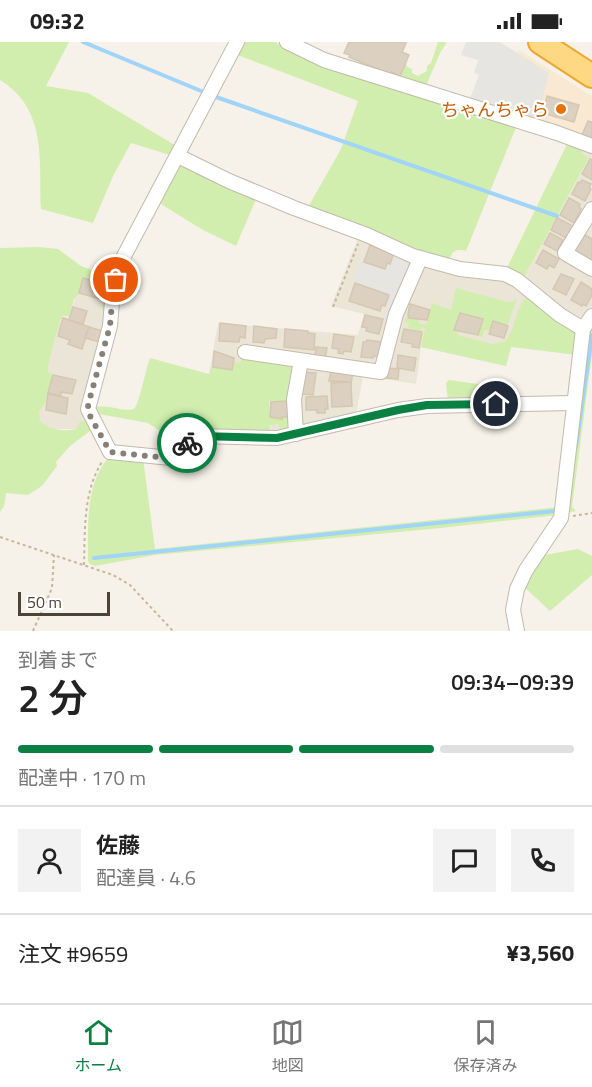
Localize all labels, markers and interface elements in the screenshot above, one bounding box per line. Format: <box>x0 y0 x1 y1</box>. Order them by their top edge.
text: 09:32 <box>30 4 85 38</box>
place label: ちゃんちゃら <box>441 96 549 123</box>
marker: ちゃんちゃら <box>554 102 568 116</box>
pin <box>90 254 141 305</box>
icon: bag <box>99 263 132 296</box>
pin <box>470 378 521 429</box>
icon: home <box>479 387 512 420</box>
courier <box>157 413 217 473</box>
icon: bike <box>171 427 204 460</box>
scale bar <box>18 589 110 616</box>
text: 50 m <box>27 590 62 614</box>
text: 到着まで <box>18 644 98 675</box>
text: 09:34–09:39 <box>451 665 574 699</box>
text: 2 分 <box>18 668 87 727</box>
text: 配達中 · 170 m <box>18 762 146 793</box>
text: 佐藤 <box>96 828 140 862</box>
button: person <box>18 829 81 892</box>
button: chat <box>433 829 496 892</box>
button: phone <box>511 829 574 892</box>
text: 配達員 · 4.6 <box>96 862 196 893</box>
text: ¥3,560 <box>507 936 574 970</box>
text: 注文 #9659 <box>18 937 128 971</box>
tab: ホーム <box>75 1016 122 1077</box>
tab: 地図 <box>271 1016 304 1077</box>
tab: 保存済み <box>453 1016 517 1077</box>

